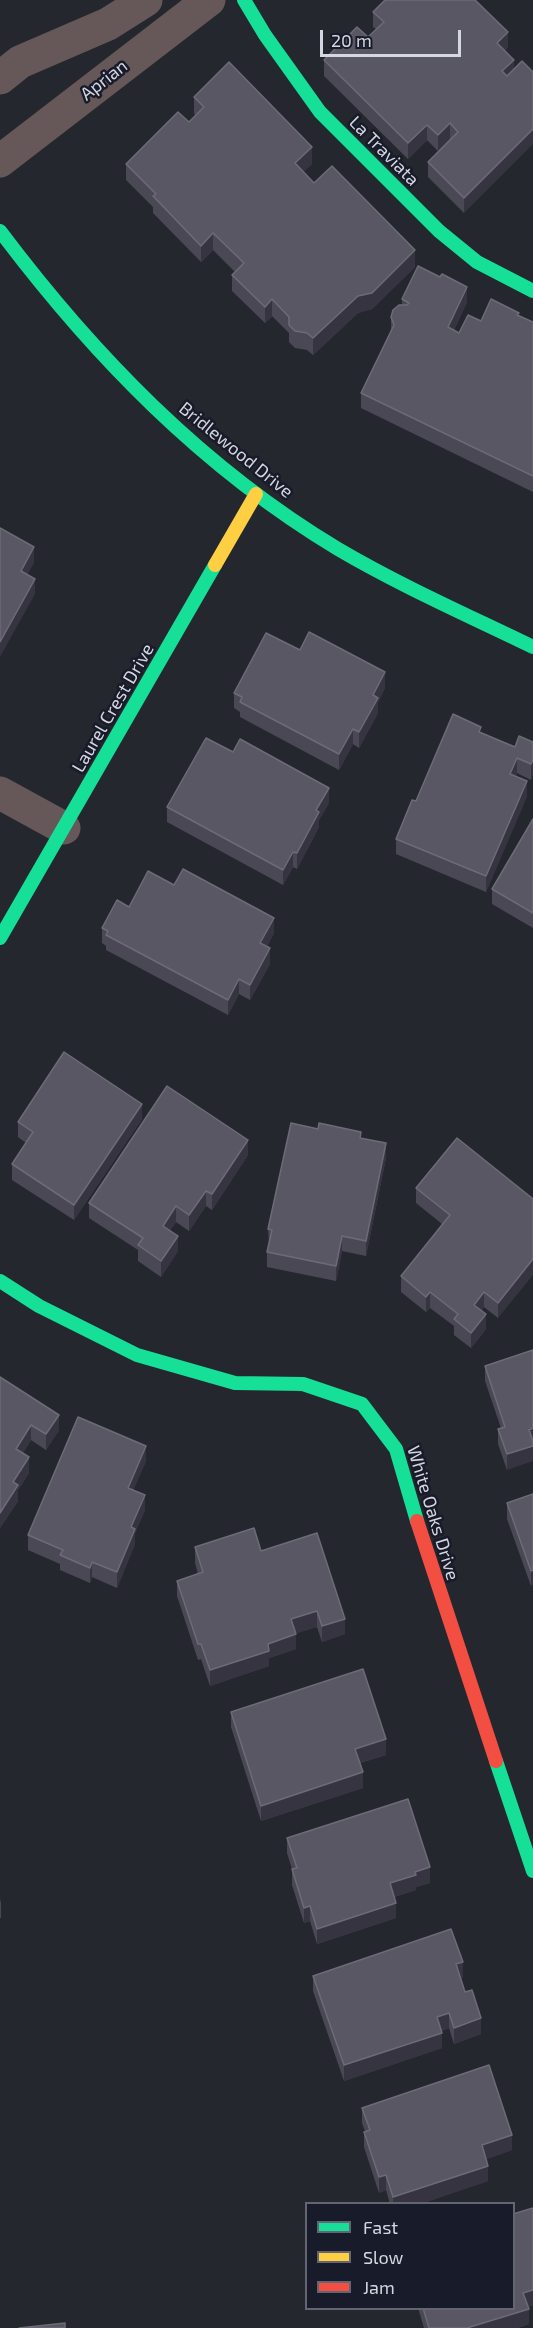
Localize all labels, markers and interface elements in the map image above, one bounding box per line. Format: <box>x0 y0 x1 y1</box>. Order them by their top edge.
scale bar <box>323 18 464 56</box>
text: 20 m <box>331 29 372 51</box>
street label: Aprian <box>76 55 132 105</box>
street label: La Traviata <box>345 112 423 190</box>
street label: Bridlewood Drive <box>175 397 297 503</box>
street label: Laurel Crest Drive <box>67 640 159 776</box>
street label: White Oaks Drive <box>402 1443 464 1583</box>
legend <box>305 2202 515 2310</box>
text: Fast <box>363 2216 398 2238</box>
text: Slow <box>363 2246 403 2268</box>
text: Jam <box>363 2276 395 2298</box>

